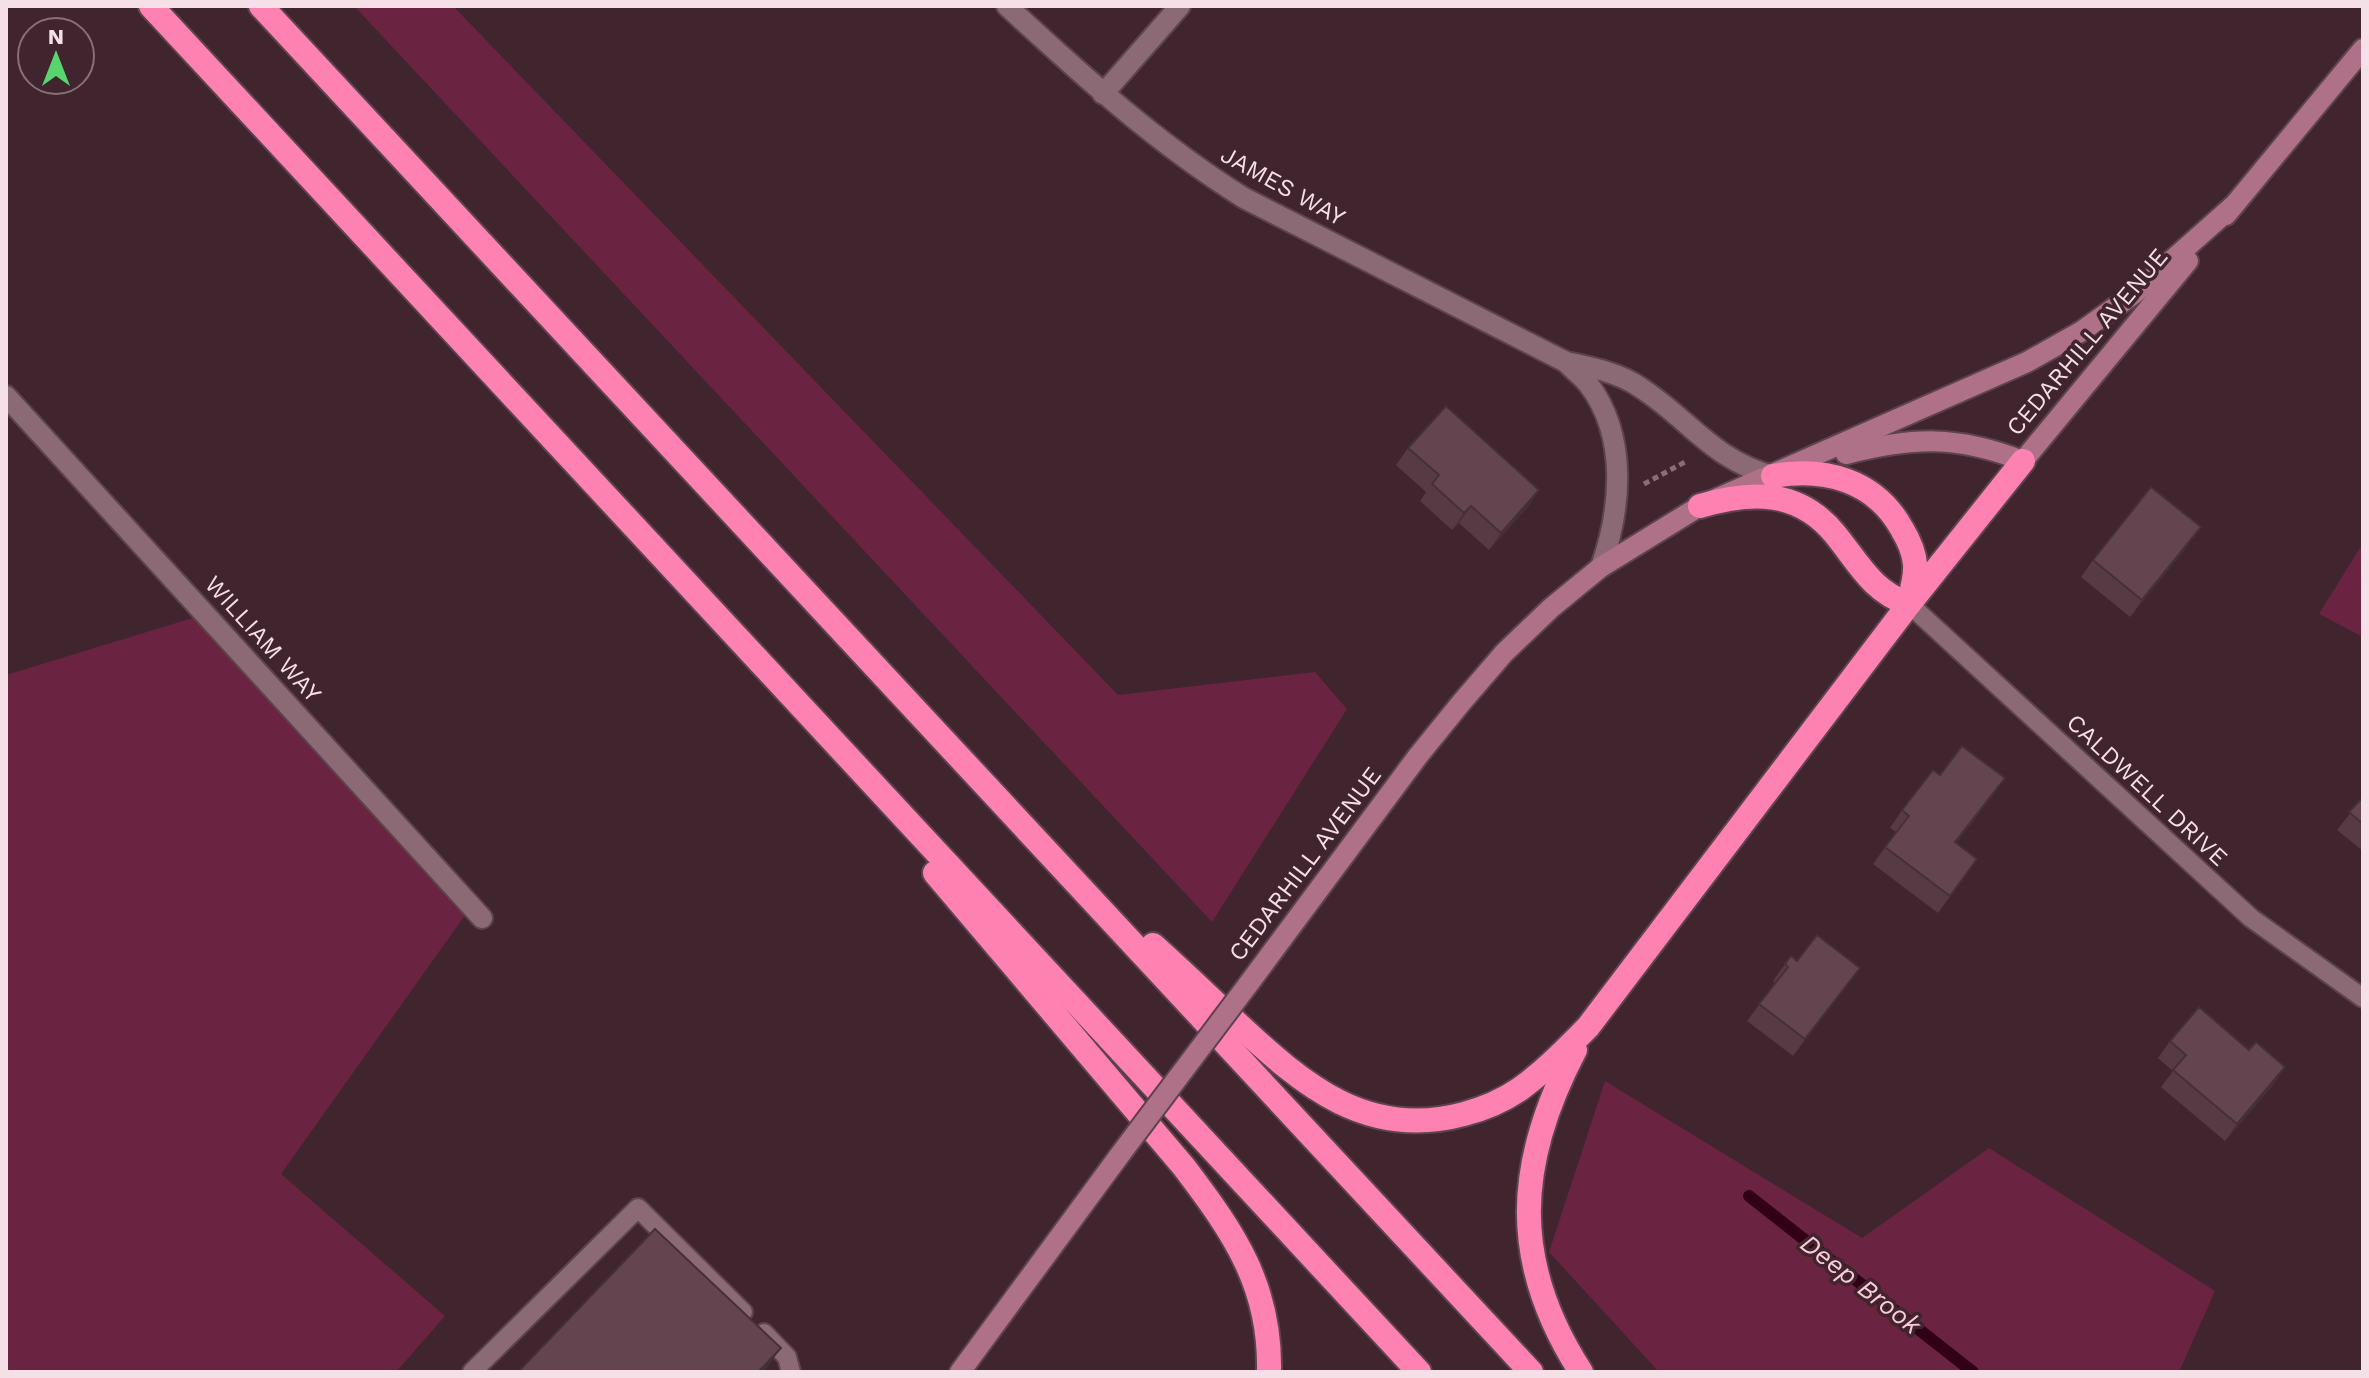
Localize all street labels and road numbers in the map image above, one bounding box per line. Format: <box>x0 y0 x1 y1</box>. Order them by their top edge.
street label: JAMES WAY <box>1216 140 1350 232</box>
street label: CEDARHILL AVENUE <box>2001 243 2173 441</box>
street label: WILLIAM WAY <box>199 570 327 708</box>
street label: CALDWELL DRIVE <box>2061 708 2233 872</box>
street label: CEDARHILL AVENUE <box>1223 762 1387 966</box>

